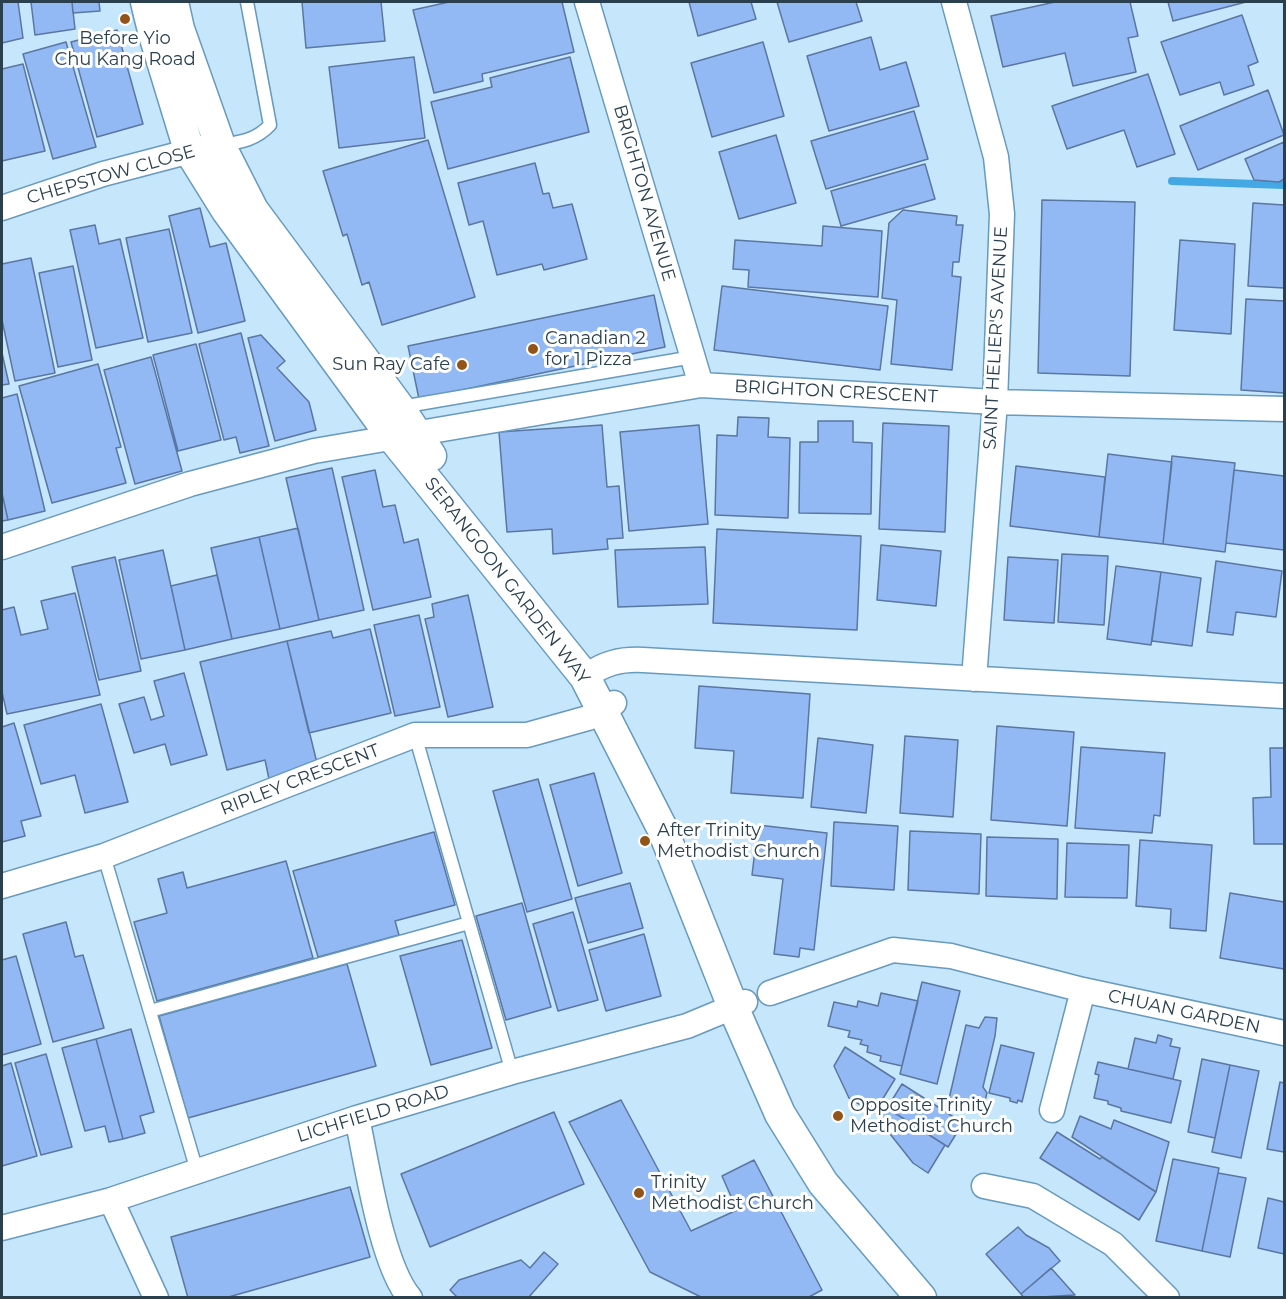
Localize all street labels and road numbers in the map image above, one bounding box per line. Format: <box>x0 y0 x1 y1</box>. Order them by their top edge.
street label: BRIGHTON AVENUE <box>608 102 680 284</box>
street label: CHEPSTOW CLOSE <box>24 141 198 209</box>
street label: SAINT HELIER'S AVENUE <box>979 226 1013 450</box>
street label: BRIGHTON CRESCENT <box>734 376 938 408</box>
street label: SERANGOON GARDEN WAY <box>420 473 594 689</box>
street label: RIPLEY CRESCENT <box>217 740 383 820</box>
street label: CHUAN GARDEN <box>1106 985 1262 1039</box>
street label: LICHFIELD ROAD <box>294 1081 452 1147</box>

